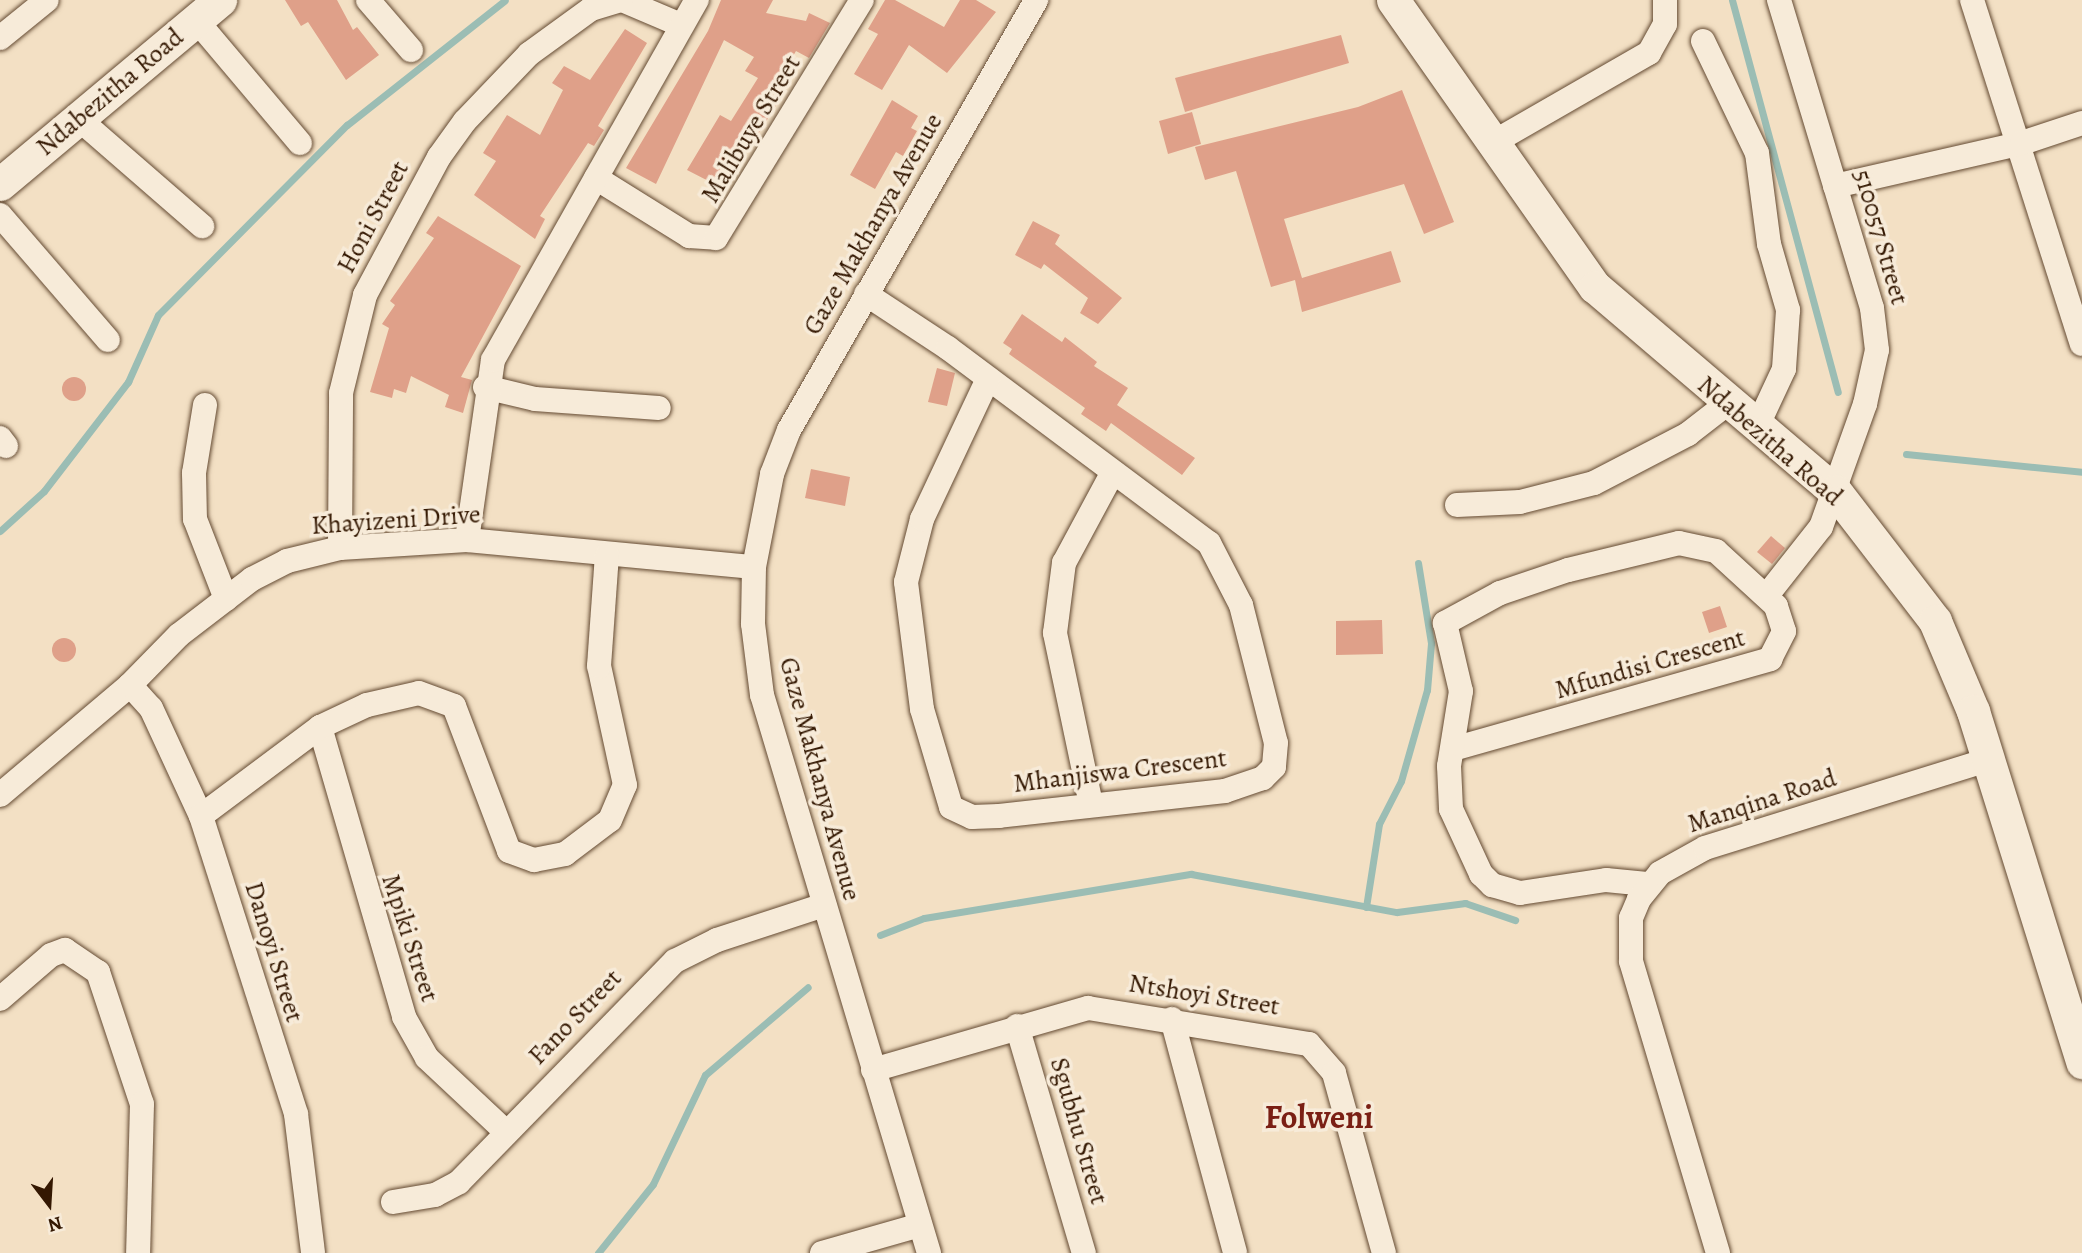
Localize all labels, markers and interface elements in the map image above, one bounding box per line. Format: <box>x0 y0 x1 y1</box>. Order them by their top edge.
street label: Ndabezitha Road <box>30 21 190 163</box>
street label: Malibuye Street <box>695 50 807 208</box>
street label: Gaze Makhanya Avenue <box>797 108 949 340</box>
street label: Honi Street <box>330 156 416 278</box>
street label: 510057 Street <box>1847 166 1915 308</box>
street label: Ndabezitha Road <box>1691 369 1849 513</box>
street label: Khayizeni Drive <box>310 499 482 541</box>
street label: Mfundisi Crescent <box>1552 622 1748 706</box>
street label: Gaze Makhanya Avenue <box>773 654 867 904</box>
street label: Mhanjiswa Crescent <box>1012 742 1228 800</box>
street label: Manqina Road <box>1684 762 1840 840</box>
street label: Mpiki Street <box>375 870 445 1006</box>
street label: Danoyi Street <box>238 878 310 1026</box>
street label: Fano Street <box>522 963 628 1071</box>
street label: Ntshoyi Street <box>1126 968 1282 1022</box>
street label: Sgubhu Street <box>1043 1054 1115 1208</box>
district label: Folweni <box>1265 1097 1373 1137</box>
north arrow <box>14 1169 84 1239</box>
text: N <box>45 1210 66 1239</box>

